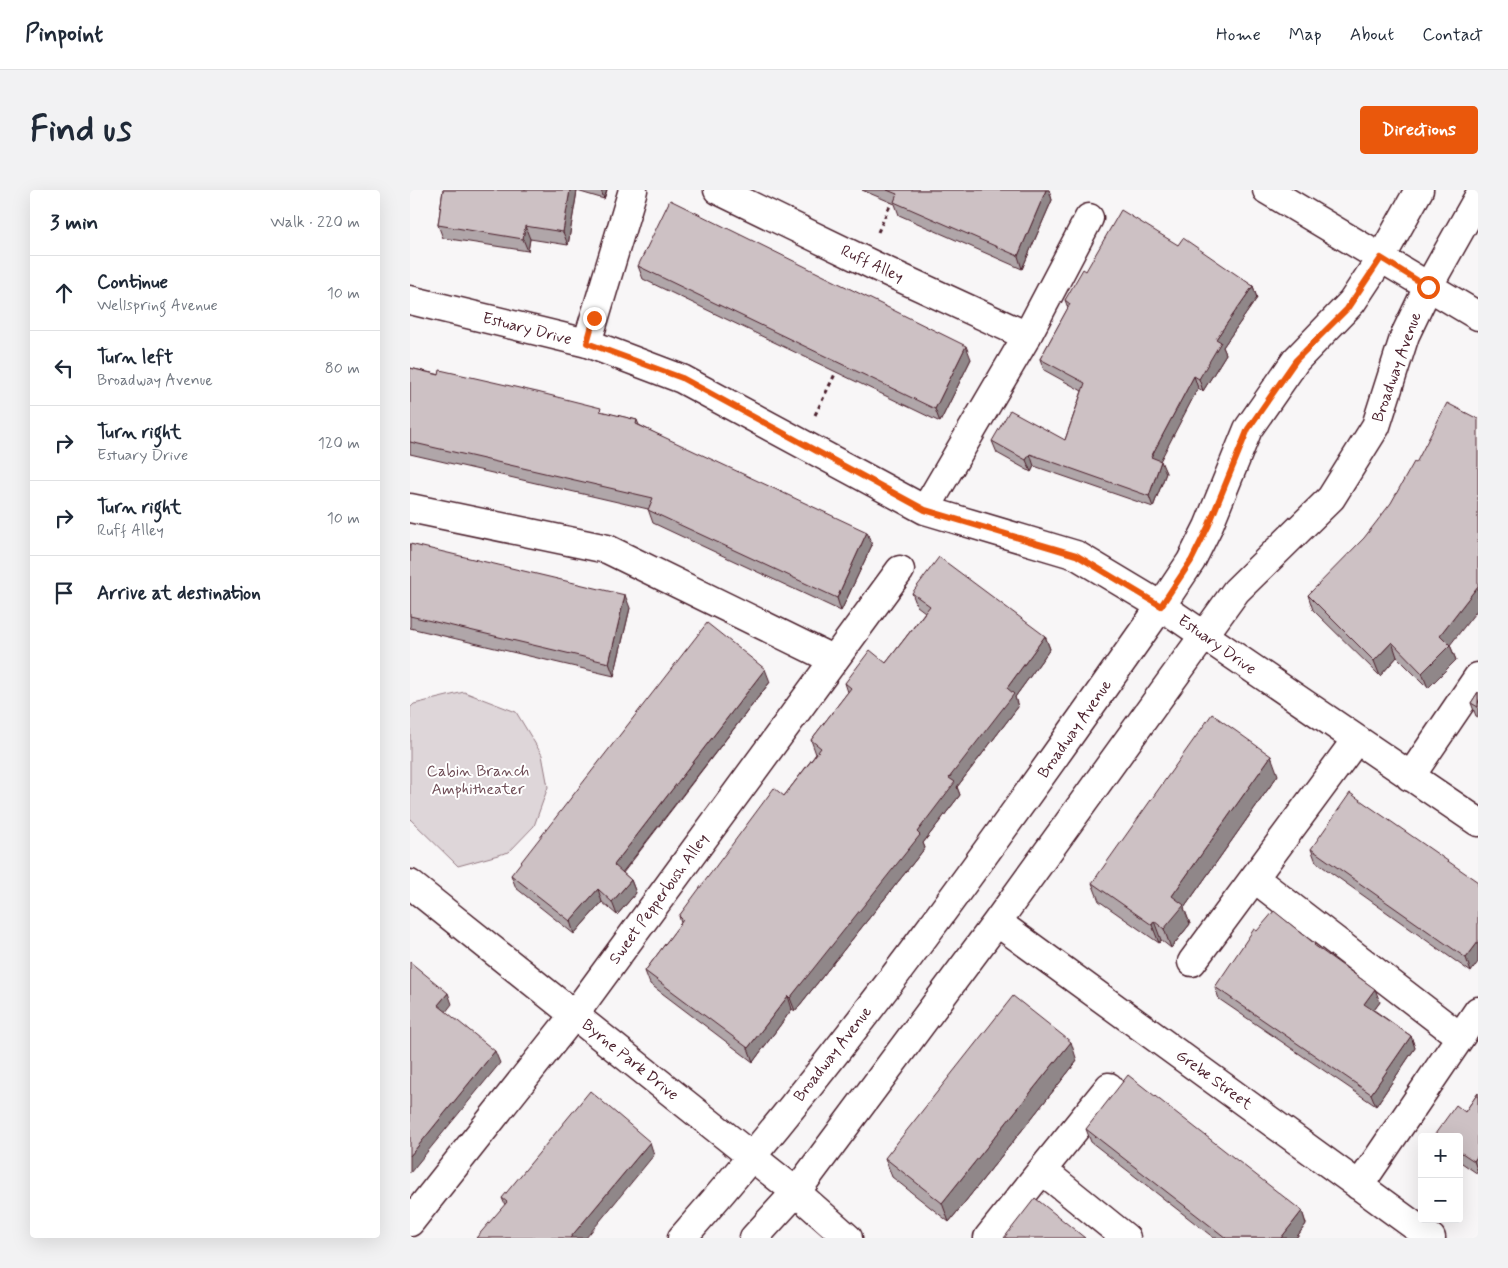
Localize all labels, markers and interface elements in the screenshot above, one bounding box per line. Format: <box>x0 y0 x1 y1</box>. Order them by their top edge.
text: Pinpoint <box>25 19 103 50</box>
text: Home <box>1216 23 1261 47</box>
text: Map <box>1289 23 1322 47</box>
text: About <box>1350 23 1394 47</box>
text: Contact <box>1422 23 1483 47</box>
button: Directions <box>1360 106 1478 154</box>
text: Find us <box>30 107 132 153</box>
text: 3 min <box>50 209 98 237</box>
text: Walk · 220 m <box>270 212 360 233</box>
street label: Ruff Alley <box>837 240 907 288</box>
text: Continue <box>97 270 168 295</box>
route start <box>1417 276 1440 299</box>
icon: ahead <box>50 279 78 307</box>
text: 10 m <box>327 283 360 304</box>
text: Wellspring Avenue <box>97 295 218 316</box>
route end <box>583 307 606 330</box>
street label: Estuary Drive <box>480 308 574 350</box>
street label: Broadway Avenue <box>1367 309 1427 425</box>
text: Turn left <box>97 345 173 370</box>
icon: left <box>50 354 78 382</box>
text: 80 m <box>325 358 360 379</box>
text: Broadway Avenue <box>97 370 213 391</box>
text: Turn right <box>97 420 181 445</box>
icon: right <box>50 429 78 457</box>
text: 120 m <box>318 433 360 454</box>
text: Estuary Drive <box>97 445 188 466</box>
text: Turn right <box>97 495 181 520</box>
icon: right <box>50 504 78 532</box>
text: 10 m <box>327 508 360 529</box>
text: Ruff Alley <box>97 520 164 541</box>
icon: arrive <box>50 579 78 607</box>
text: Arrive at destination <box>97 581 261 606</box>
street label: Estuary Drive <box>1174 610 1260 680</box>
street label: Broadway Avenue <box>1033 675 1117 782</box>
park label: Cabin Branch Amphitheater <box>427 761 529 800</box>
street label: Sweet Pepperbush Alley <box>604 829 714 969</box>
street label: Broadway Avenue <box>789 1002 877 1106</box>
street label: Byrne Park Drive <box>577 1015 683 1105</box>
street label: Grebe Street <box>1172 1045 1257 1115</box>
map controls <box>1418 1133 1463 1223</box>
button: + <box>1418 1133 1463 1178</box>
button: − <box>1418 1178 1463 1223</box>

